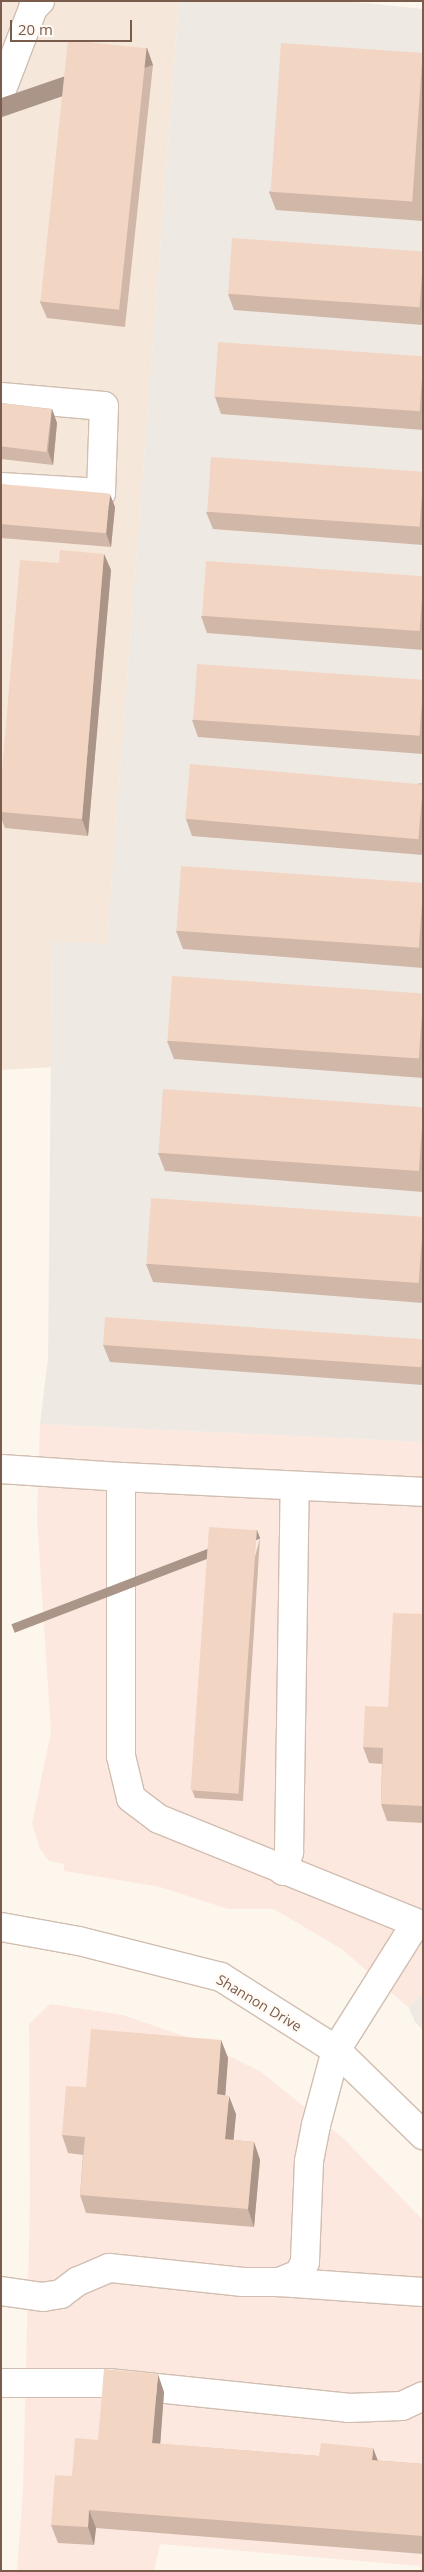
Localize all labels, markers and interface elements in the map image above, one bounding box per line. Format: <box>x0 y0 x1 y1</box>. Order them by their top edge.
scale bar <box>12 10 135 42</box>
text: 20 m <box>18 19 53 39</box>
street label: Shannon Drive <box>213 1971 305 2035</box>

